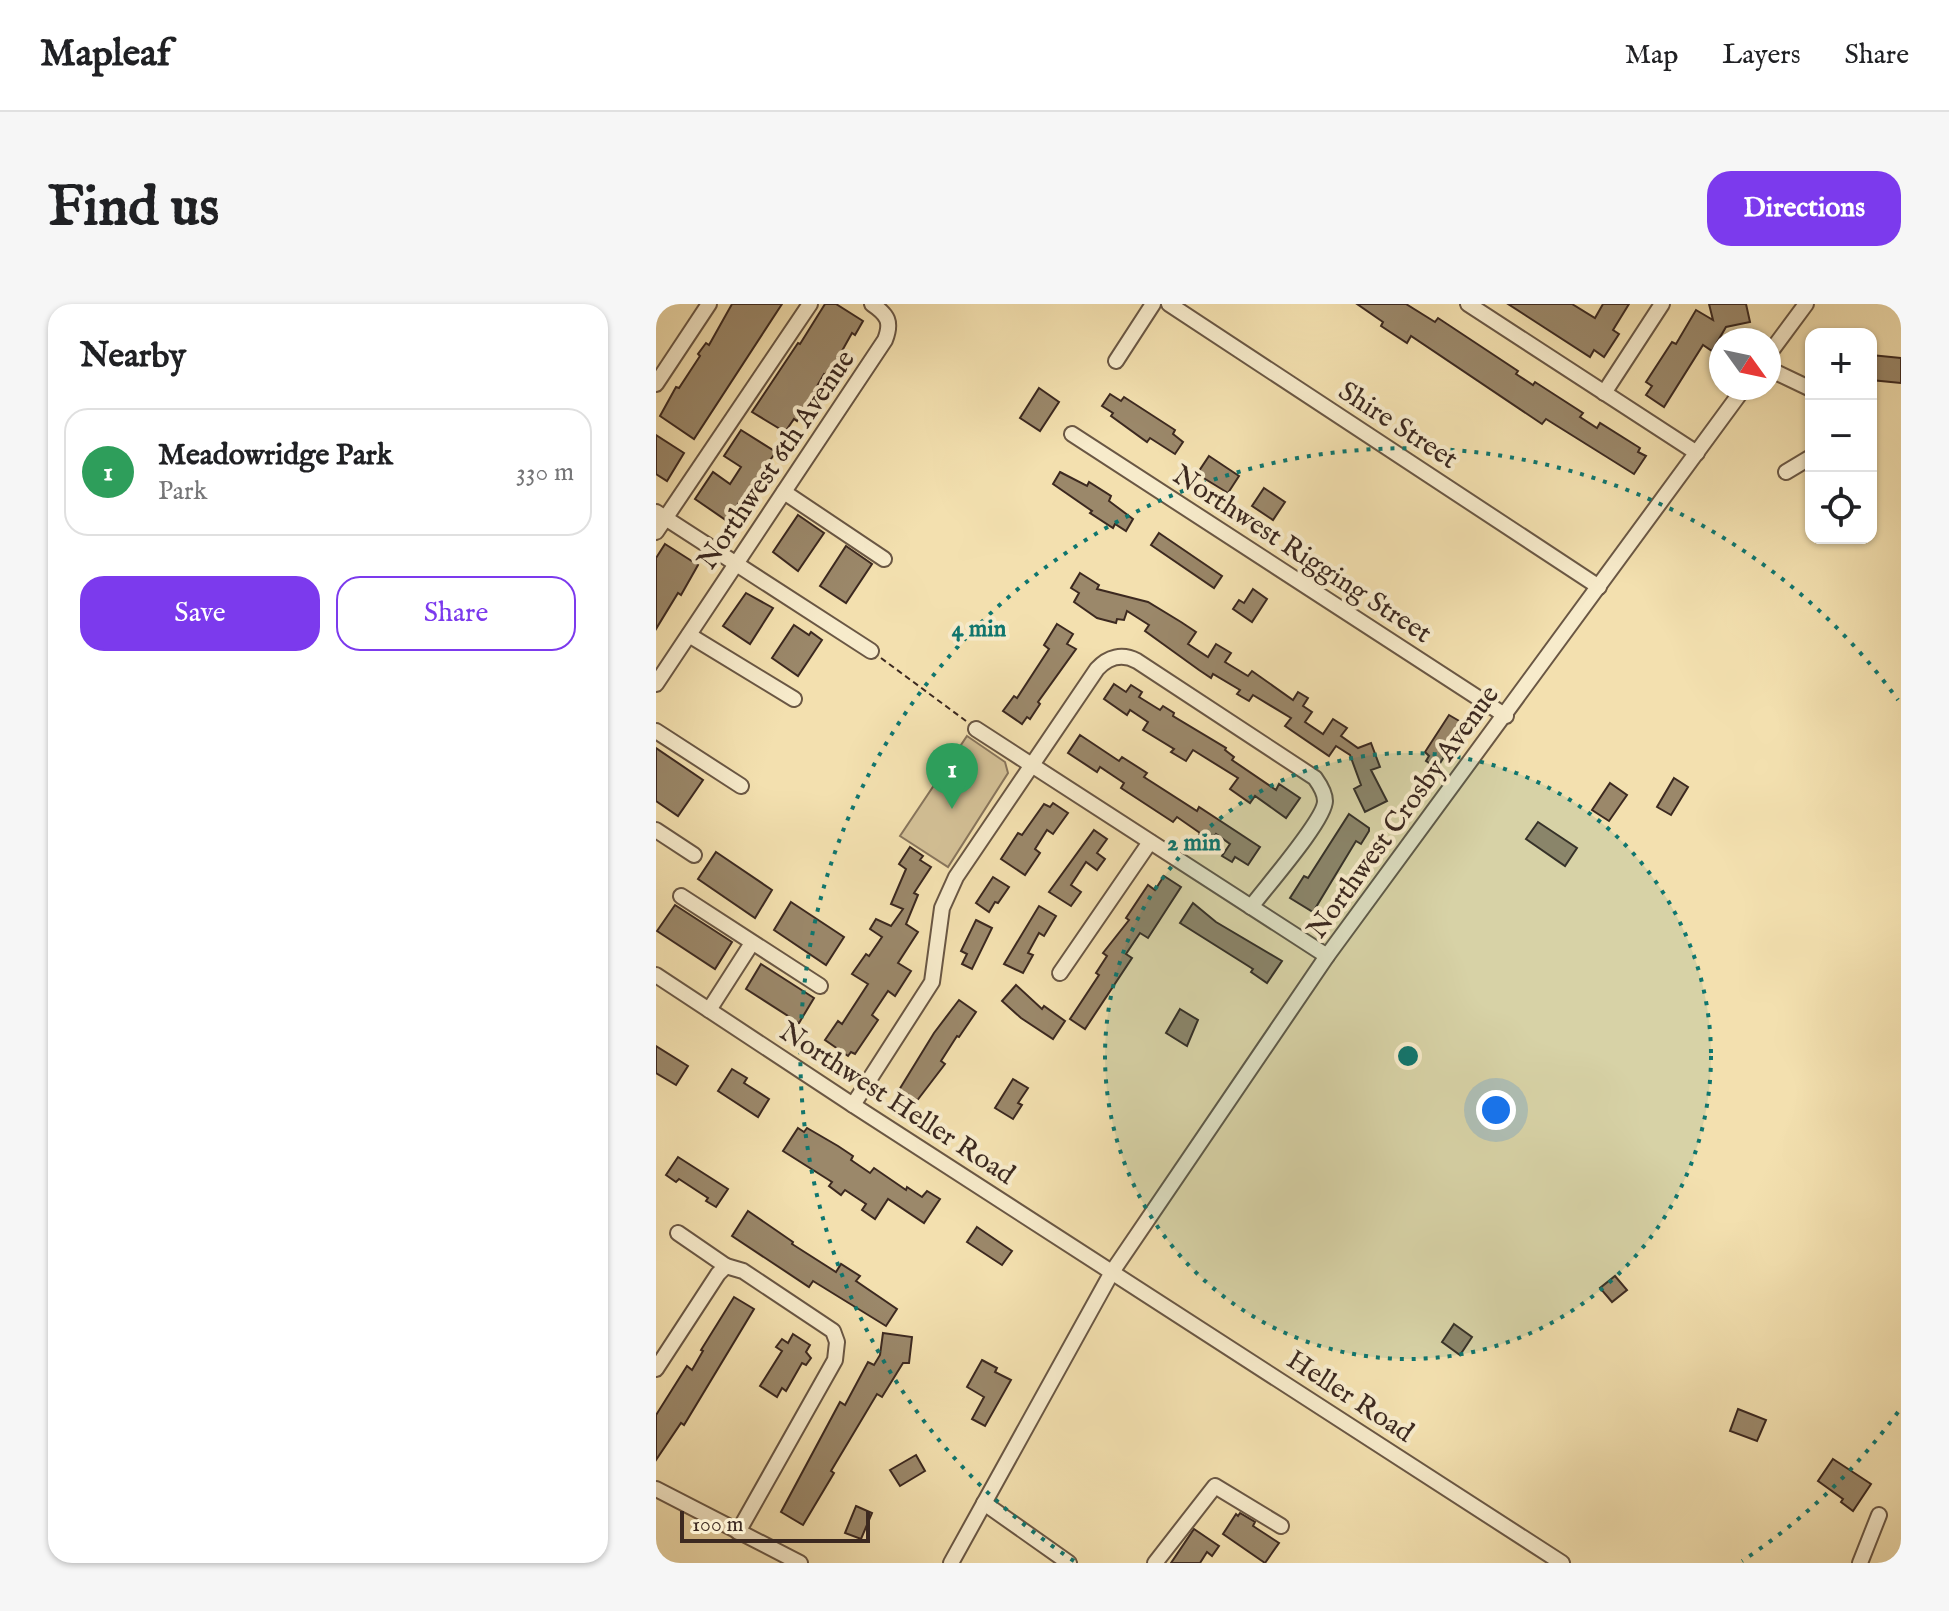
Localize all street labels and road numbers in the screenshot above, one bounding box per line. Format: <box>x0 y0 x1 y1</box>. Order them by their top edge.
street label: Northwest 6th Avenue <box>691 344 864 577</box>
street label: Shire Street <box>1331 375 1464 478</box>
street label: Northwest Rigging Street <box>1166 458 1438 652</box>
street label: Northwest Crosby Avenue <box>1300 679 1508 946</box>
street label: Northwest Heller Road <box>772 1015 1021 1193</box>
street label: Heller Road <box>1280 1343 1420 1451</box>

